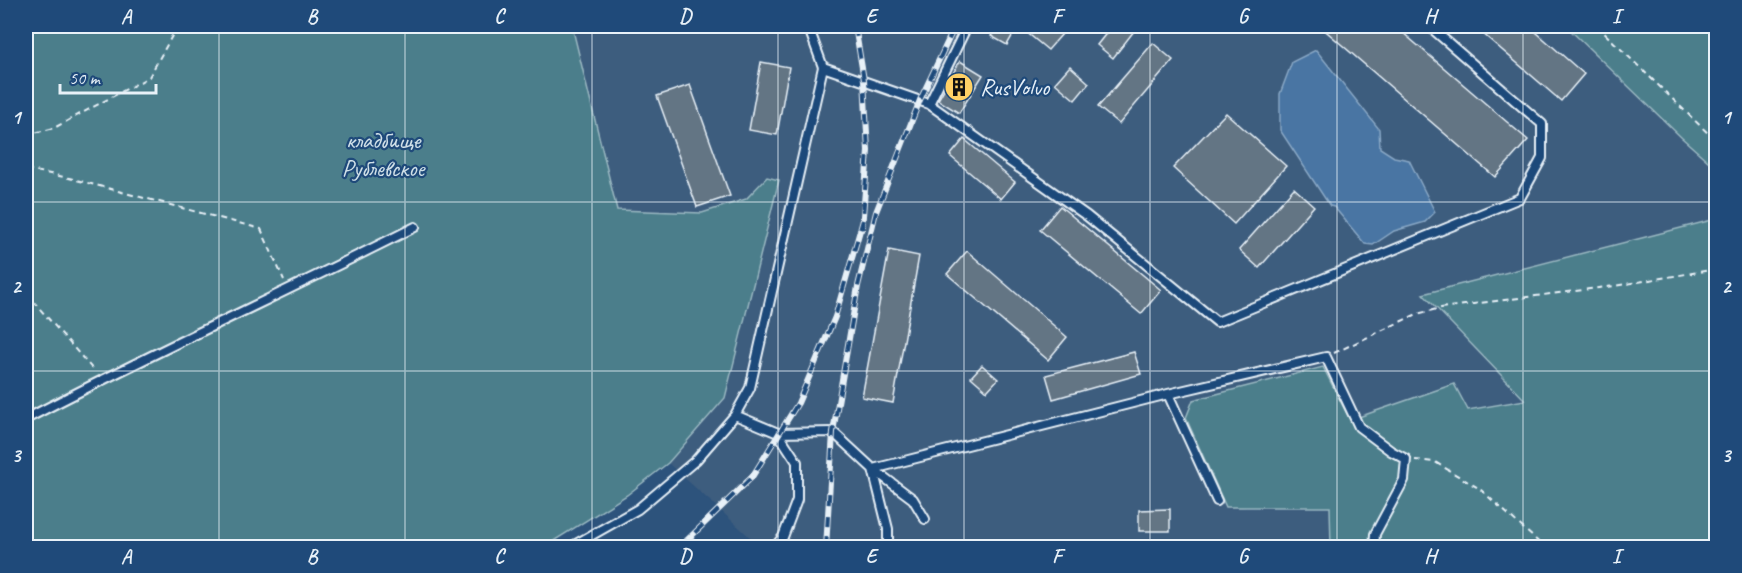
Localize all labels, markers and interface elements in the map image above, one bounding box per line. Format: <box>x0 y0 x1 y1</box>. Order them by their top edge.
text: A <box>121 4 133 29</box>
text: B <box>307 4 319 29</box>
text: C <box>494 4 506 29</box>
text: D <box>679 4 693 29</box>
text: E <box>866 4 880 29</box>
text: F <box>1052 4 1066 29</box>
text: G <box>1238 4 1251 29</box>
text: H <box>1424 4 1439 29</box>
text: I <box>1612 4 1625 29</box>
scale bar <box>60 57 156 95</box>
text: 50 m <box>69 67 102 89</box>
building icon: RusVolvo <box>943 71 975 103</box>
place label: RusVolvo <box>980 72 1051 102</box>
text: 1 <box>12 105 23 130</box>
text: 1 <box>1722 105 1733 130</box>
park label: кладбище Рублевское <box>342 125 427 183</box>
text: 2 <box>12 274 23 299</box>
text: 2 <box>1722 274 1733 299</box>
text: 3 <box>12 443 23 468</box>
text: 3 <box>1722 443 1733 468</box>
text: A <box>121 544 133 569</box>
text: B <box>307 544 319 569</box>
text: C <box>494 544 506 569</box>
text: D <box>679 544 693 569</box>
text: E <box>866 544 880 569</box>
text: F <box>1052 544 1066 569</box>
text: G <box>1238 544 1251 569</box>
text: H <box>1424 544 1439 569</box>
text: I <box>1612 544 1625 569</box>

